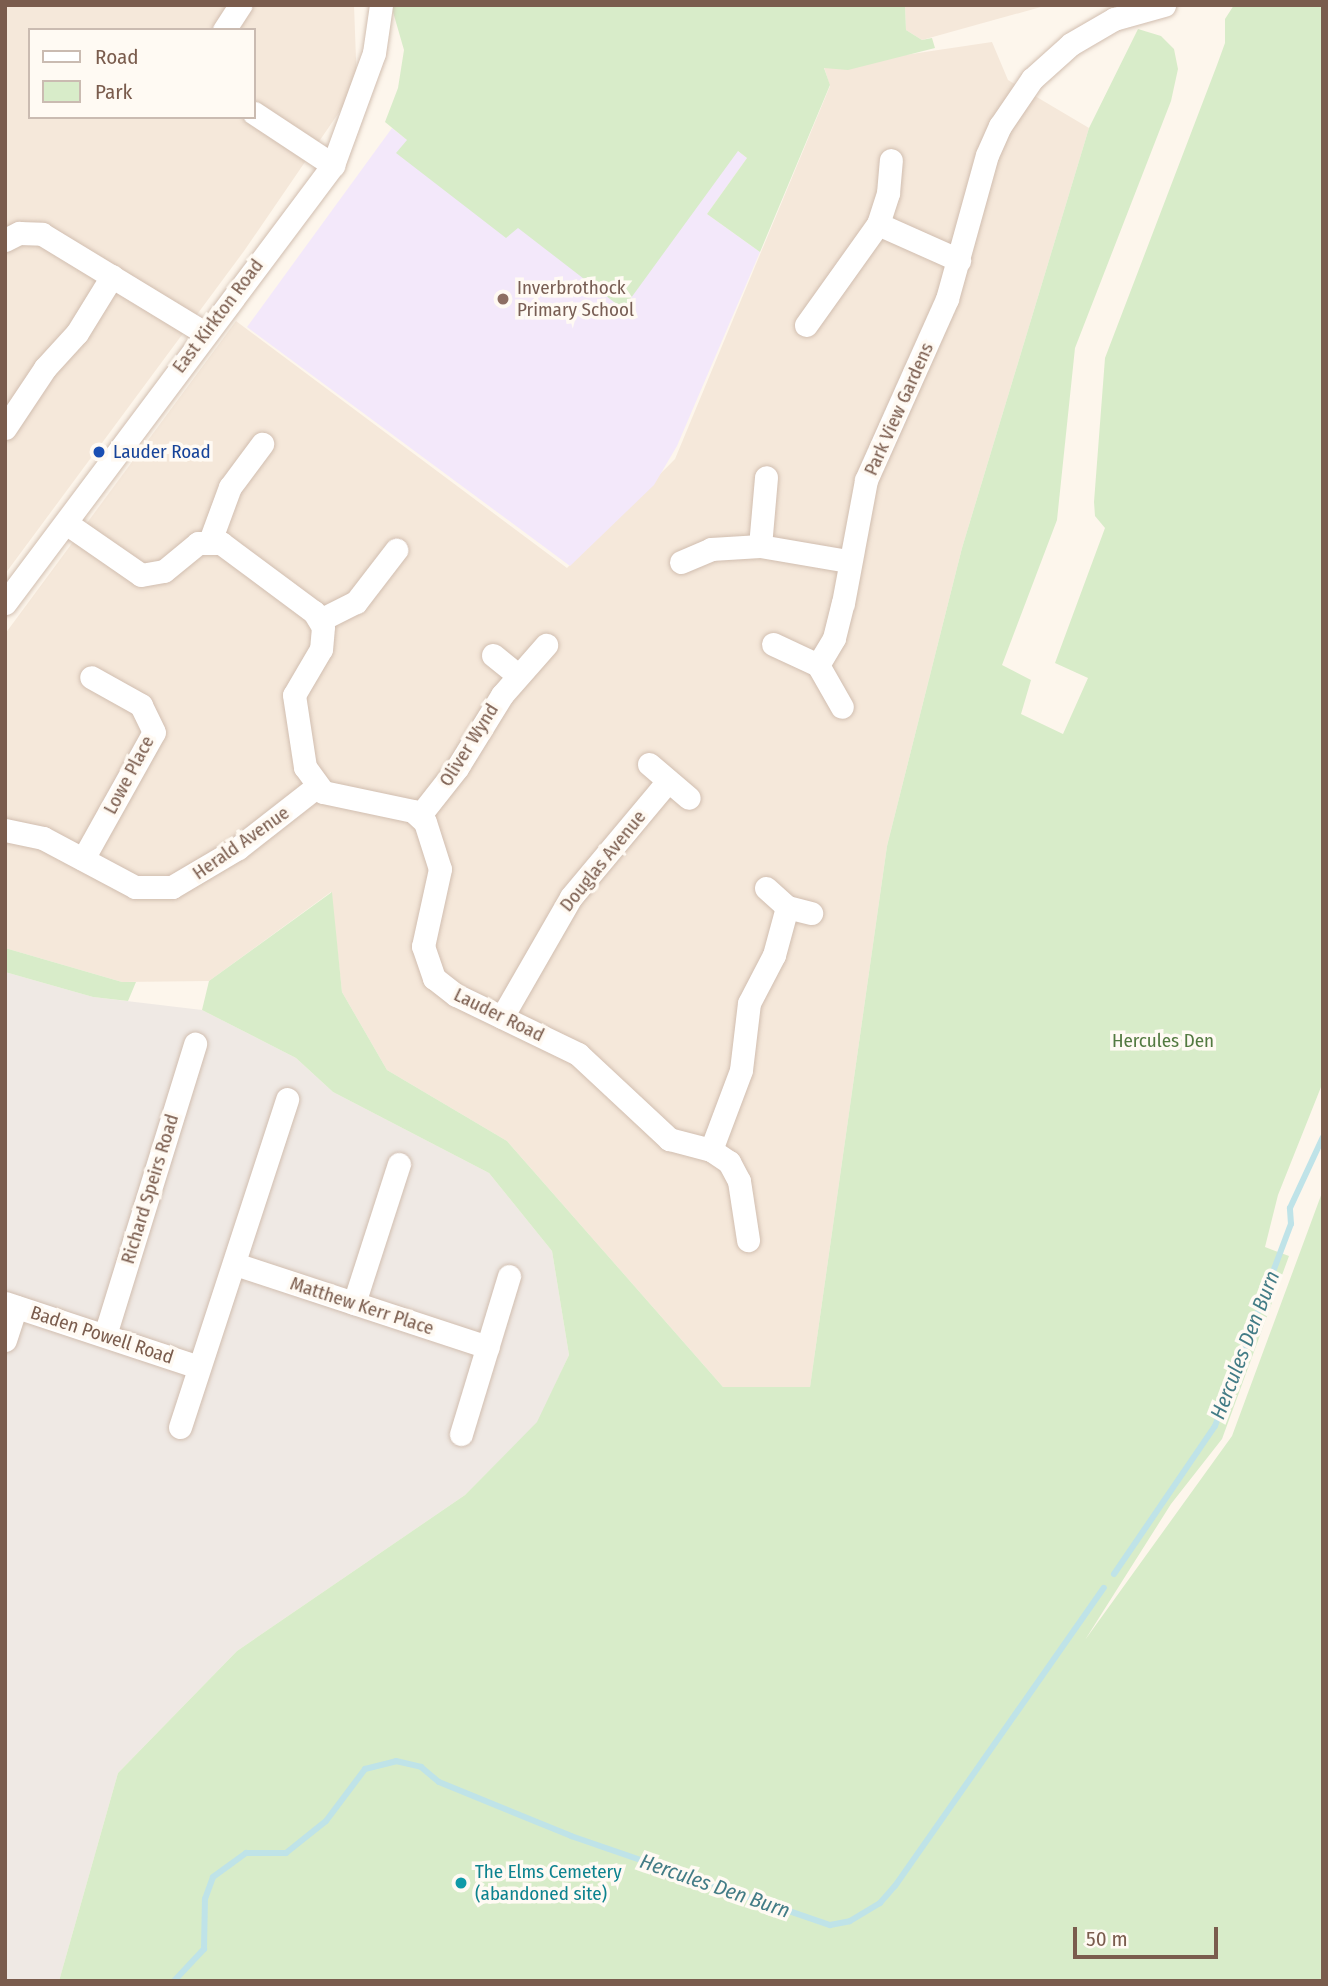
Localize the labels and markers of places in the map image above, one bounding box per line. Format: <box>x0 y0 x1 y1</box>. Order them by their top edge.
place label: Inverbrothock Primary School <box>517 277 634 321</box>
marker: Inverbrothock Primary School <box>495 291 511 307</box>
place label: Lauder Road <box>113 441 211 463</box>
marker: Lauder Road <box>91 444 107 460</box>
place label: The Elms Cemetery (abandoned site) <box>475 1861 622 1905</box>
marker: The Elms Cemetery (abandoned site) <box>453 1875 469 1891</box>

